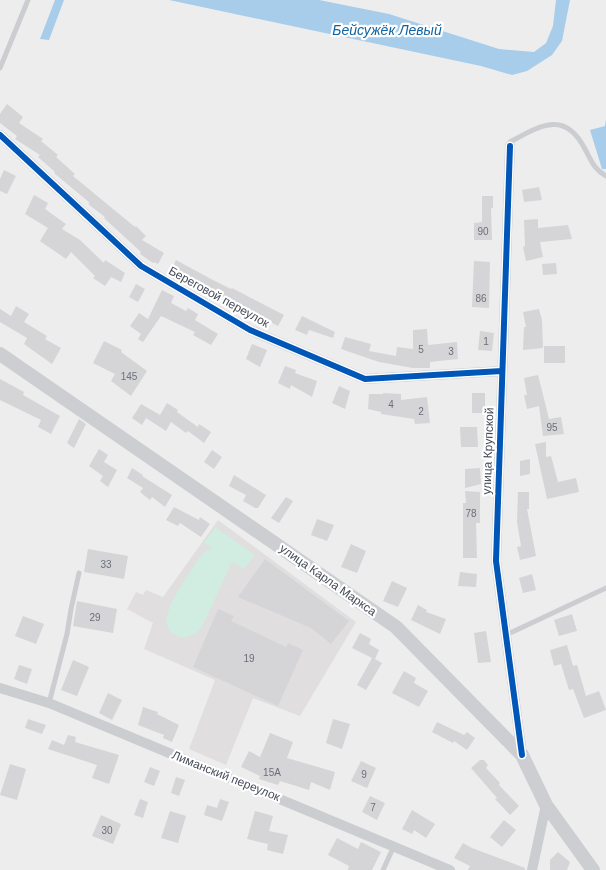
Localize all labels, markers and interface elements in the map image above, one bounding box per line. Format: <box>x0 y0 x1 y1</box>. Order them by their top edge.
water label: Бейсужёк Левый <box>332 22 442 38</box>
house number: 90 <box>477 226 489 237</box>
street label: Береговой переулок <box>166 264 272 331</box>
house number: 86 <box>475 293 487 304</box>
house number: 1 <box>483 336 489 347</box>
house number: 5 <box>418 344 424 355</box>
house number: 3 <box>448 346 454 357</box>
house number: 145 <box>121 371 138 382</box>
house number: 4 <box>388 399 394 410</box>
house number: 2 <box>418 406 424 417</box>
street label: улица Крупской <box>479 407 497 495</box>
house number: 95 <box>546 422 558 433</box>
house number: 78 <box>465 508 477 519</box>
street label: улица Карла Маркса <box>277 541 379 619</box>
house number: 33 <box>100 559 112 570</box>
house number: 29 <box>89 612 101 623</box>
house number: 19 <box>243 653 255 664</box>
street label: Лиманский переулок <box>170 748 283 804</box>
house number: 15А <box>263 767 281 778</box>
house number: 9 <box>361 769 367 780</box>
house number: 7 <box>370 802 376 813</box>
house number: 30 <box>101 825 113 836</box>

